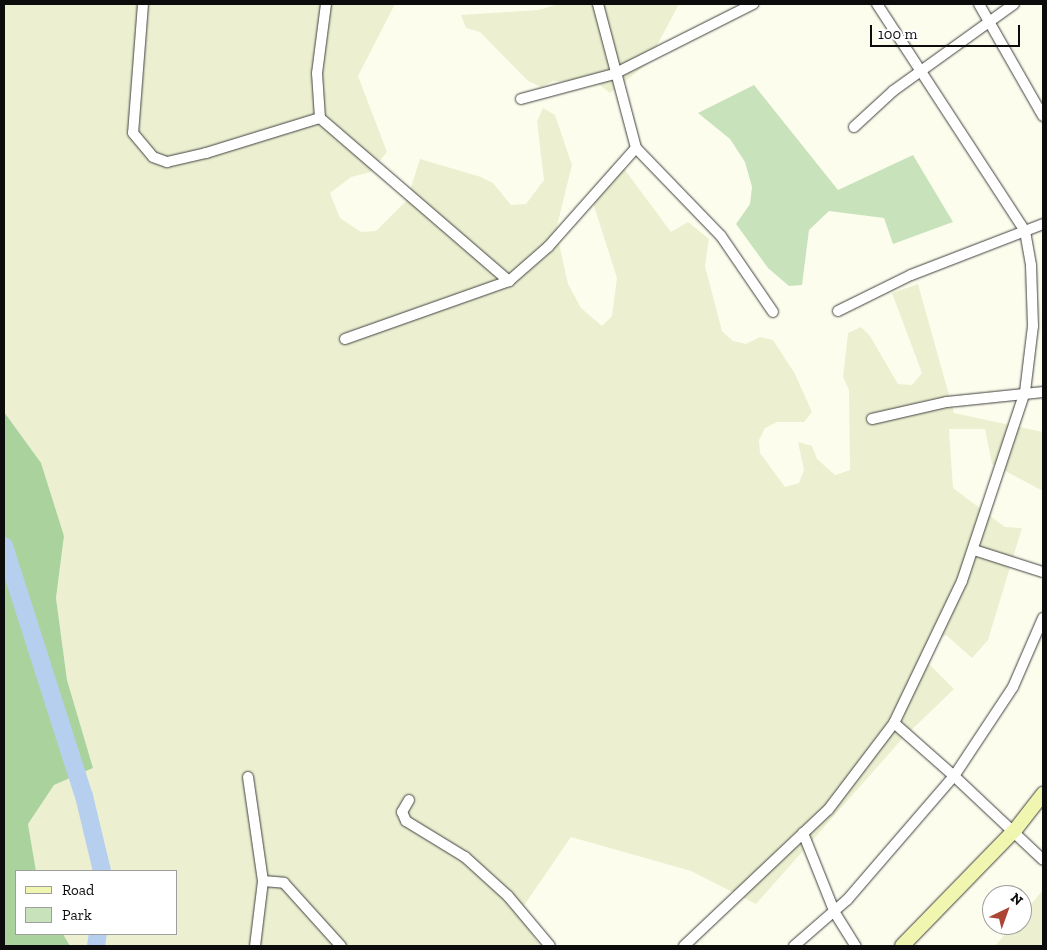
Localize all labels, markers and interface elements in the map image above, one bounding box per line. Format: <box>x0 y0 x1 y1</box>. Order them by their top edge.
scale bar <box>872 15 1022 47</box>
text: 100 m <box>878 25 917 43</box>
legend <box>15 870 178 935</box>
text: Road <box>62 881 94 899</box>
north arrow <box>982 885 1032 935</box>
text: N <box>1007 889 1026 909</box>
text: Park <box>62 906 92 924</box>

